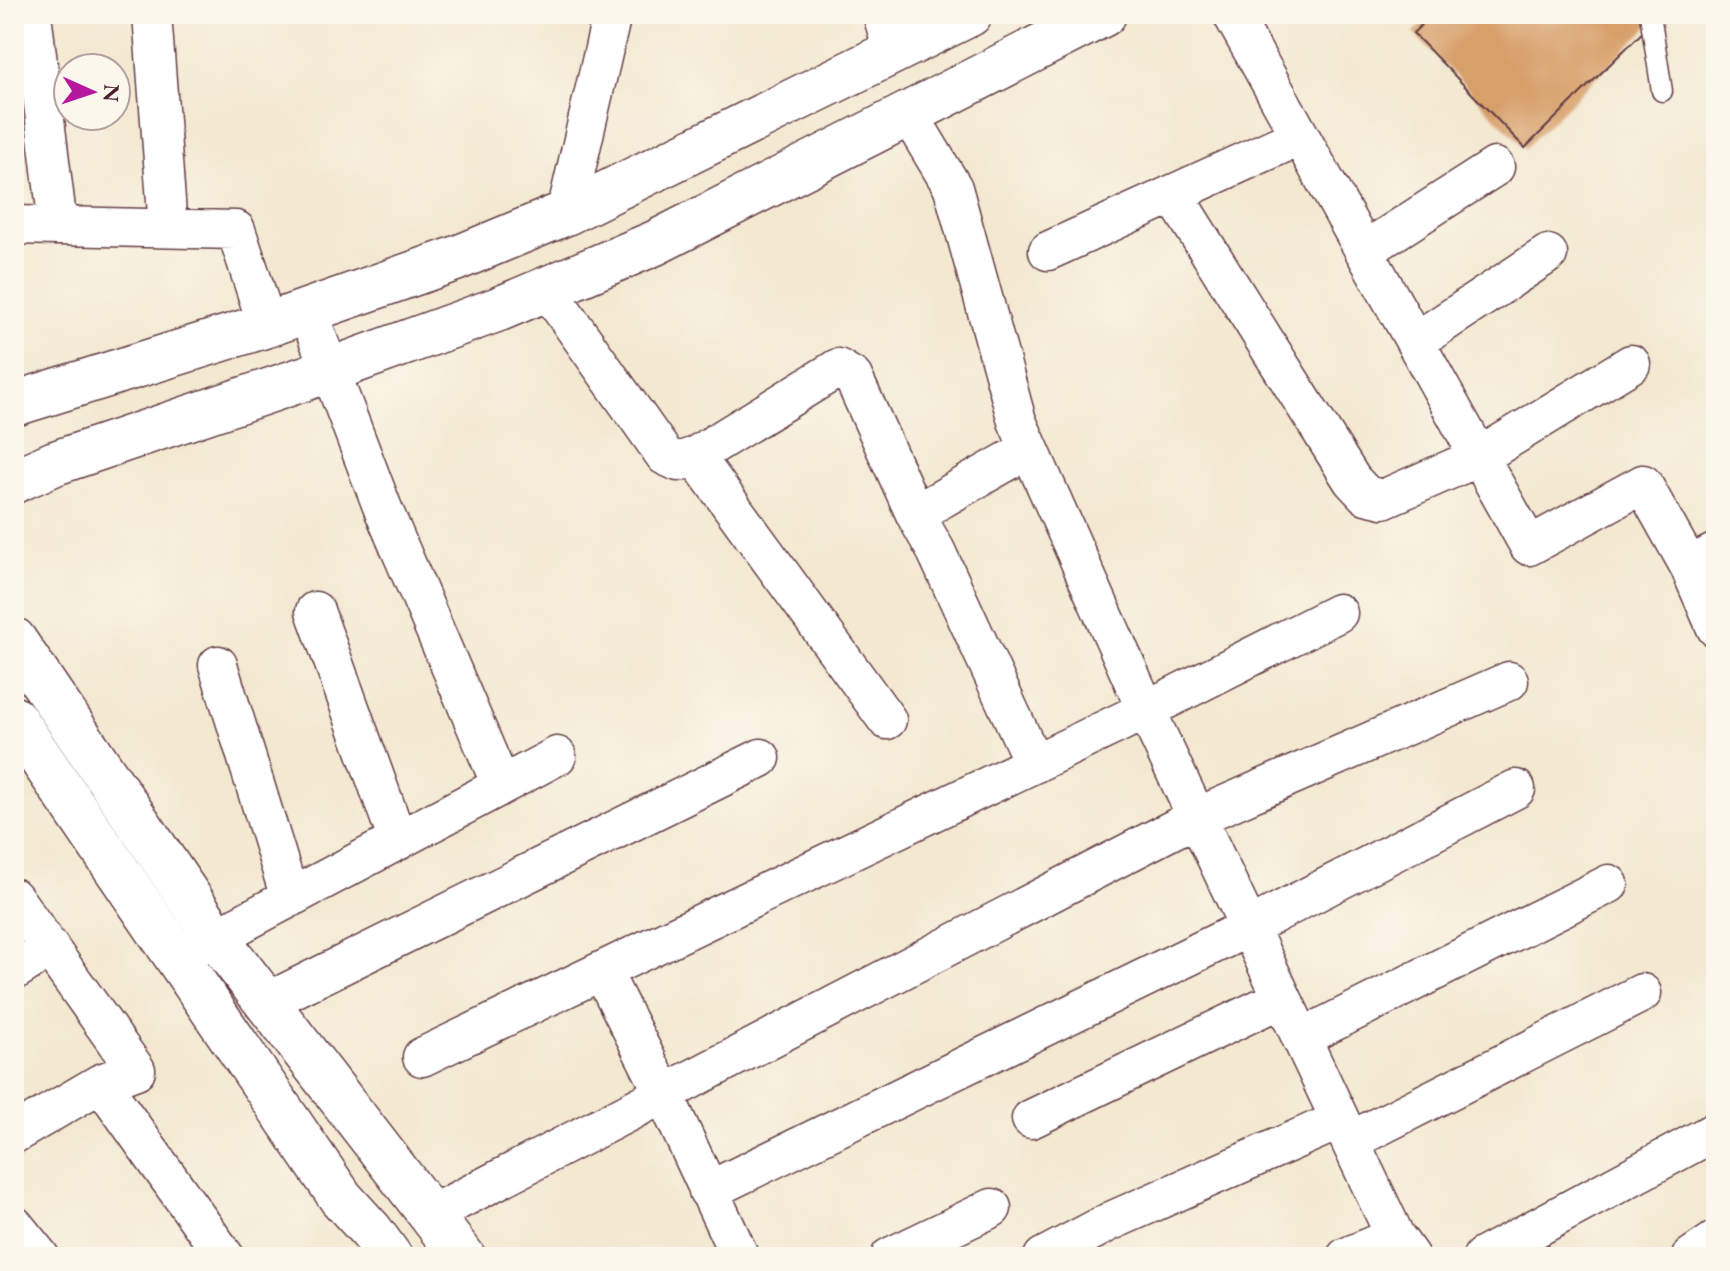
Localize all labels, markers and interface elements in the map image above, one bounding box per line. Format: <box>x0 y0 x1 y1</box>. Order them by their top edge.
north arrow <box>52 52 132 132</box>
text: N <box>97 83 126 103</box>

